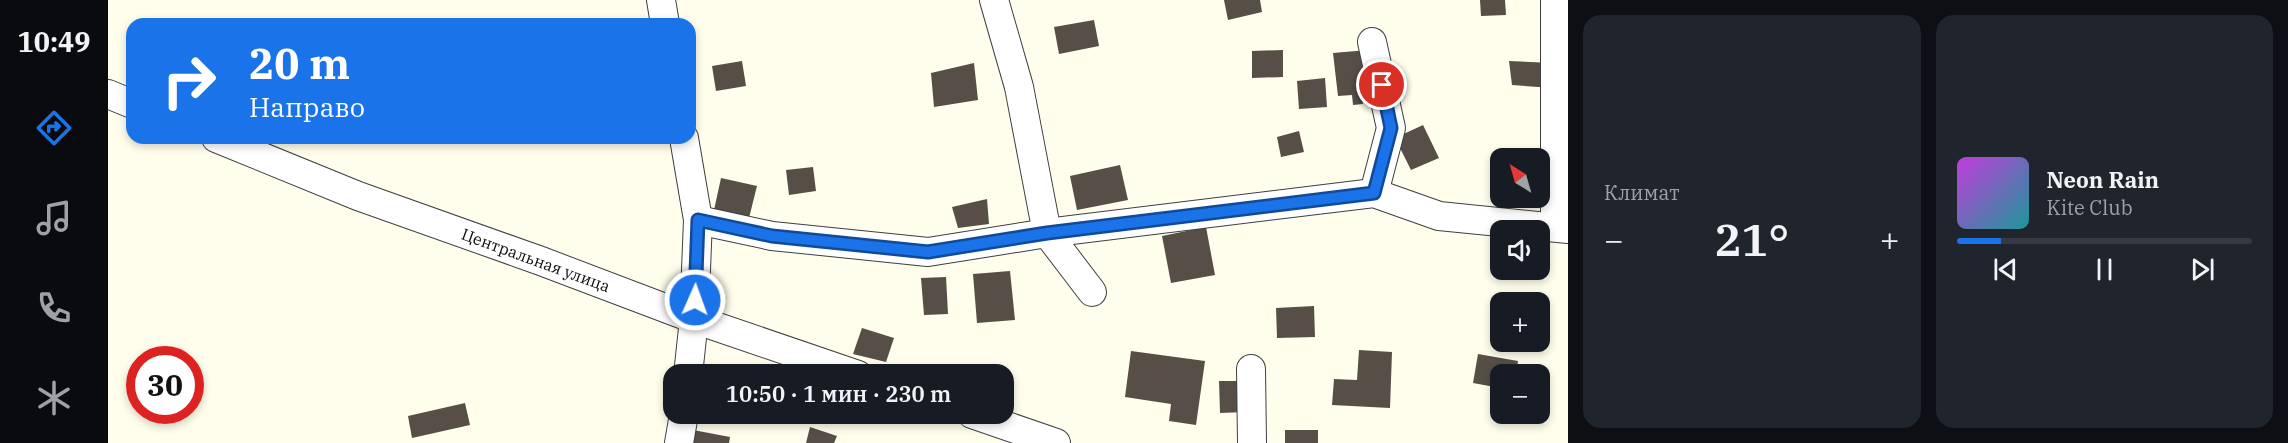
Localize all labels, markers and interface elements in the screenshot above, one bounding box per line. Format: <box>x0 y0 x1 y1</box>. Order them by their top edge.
text: 10:49 <box>18 24 90 59</box>
text: 20 m <box>249 36 350 91</box>
icon: right <box>150 42 228 120</box>
pin <box>1356 59 1407 110</box>
icon: arrive <box>1365 68 1398 101</box>
text: Направо <box>249 89 365 124</box>
icon: directions <box>33 107 75 149</box>
north arrow <box>1490 148 1550 208</box>
map controls <box>1490 148 1550 424</box>
text: Neon Rain <box>2047 165 2159 194</box>
text: Климат <box>1604 179 1680 206</box>
text: Kite Club <box>2047 194 2133 221</box>
icon: music <box>33 197 75 239</box>
text: 21° <box>1714 210 1789 268</box>
text: − <box>1604 218 1624 261</box>
text: + <box>1880 218 1900 261</box>
button: sound <box>1490 220 1550 280</box>
street label: Центральная улица <box>459 224 613 296</box>
icon: previous <box>1989 253 2022 286</box>
icon: pause <box>2088 253 2121 286</box>
icon: next <box>2186 253 2219 286</box>
position arrow <box>663 268 727 332</box>
icon: phone <box>33 287 75 329</box>
button: + <box>1490 292 1550 352</box>
speed limit sign: 30 <box>126 346 204 424</box>
button: − <box>1490 364 1550 424</box>
icon: climate <box>33 377 75 419</box>
text: 10:50 · 1 мин · 230 m <box>726 379 951 408</box>

